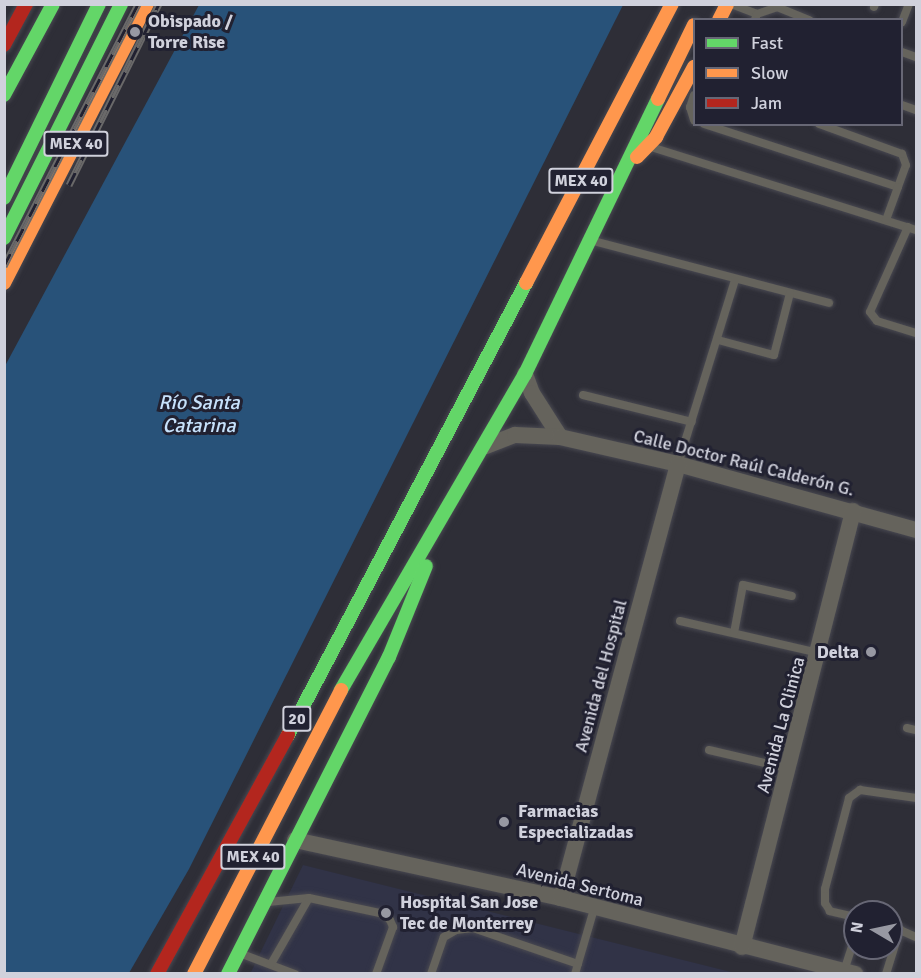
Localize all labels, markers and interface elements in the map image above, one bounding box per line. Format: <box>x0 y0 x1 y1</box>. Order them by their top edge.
place label: Obispado / Torre Rise <box>148 11 233 54</box>
legend <box>693 18 903 126</box>
marker: Obispado / Torre Rise <box>126 23 144 41</box>
text: Fast <box>751 32 783 54</box>
text: Slow <box>751 62 788 84</box>
text: Jam <box>751 92 782 114</box>
road number: MEX 40 <box>43 131 109 157</box>
road number: MEX 40 <box>548 168 614 194</box>
water label: Río Santa Catarina <box>158 391 240 438</box>
street label: Calle Doctor Raúl Calderón G. <box>631 425 857 501</box>
street label: Avenida del Hospital <box>570 597 632 755</box>
place label: Delta <box>817 641 859 663</box>
marker: Delta <box>864 645 878 659</box>
street label: Avenida La Clinica <box>752 654 810 796</box>
road number: 20 <box>282 706 312 732</box>
place label: Farmacias Especializadas <box>518 801 633 844</box>
marker: Farmacias Especializadas <box>495 813 513 831</box>
road number: MEX 40 <box>220 844 286 870</box>
street label: Avenida Sertoma <box>514 859 646 911</box>
place label: Hospital San Jose Tec de Monterrey <box>400 892 538 934</box>
north arrow <box>843 900 903 960</box>
marker: Hospital San Jose Tec de Monterrey <box>377 904 395 922</box>
text: N <box>846 920 868 935</box>

